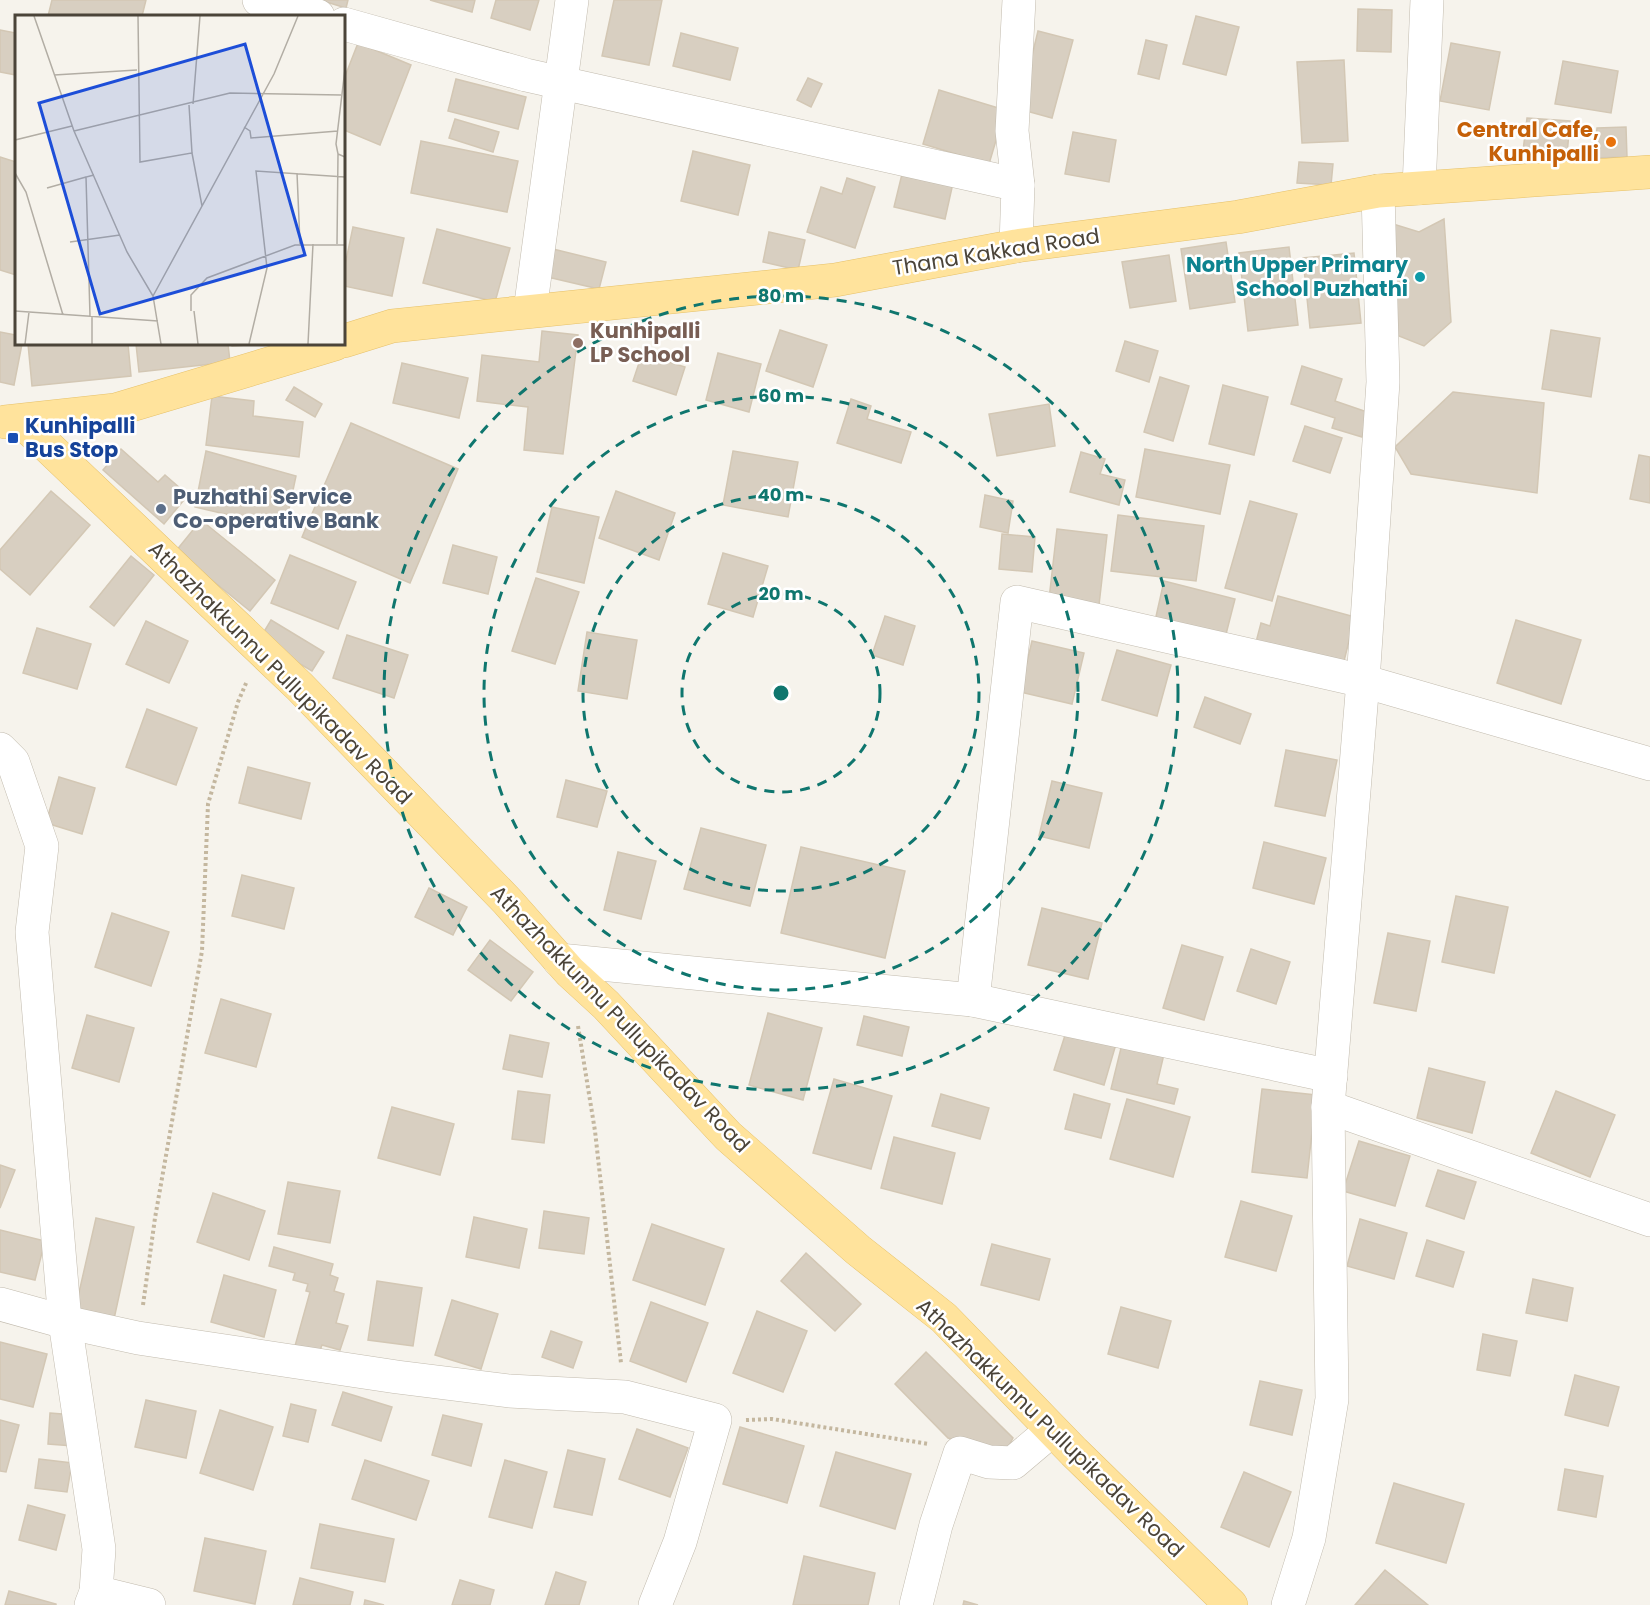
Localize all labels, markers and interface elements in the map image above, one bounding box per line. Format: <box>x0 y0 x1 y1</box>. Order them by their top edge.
inset map <box>15 15 345 345</box>
place label: Central Cafe, Kunhipalli <box>1457 115 1599 168</box>
marker: Central Cafe, Kunhipalli <box>1604 135 1618 149</box>
street label: Thana Kakkad Road <box>890 221 1102 282</box>
place label: North Upper Primary School Puzhathi <box>1186 250 1409 303</box>
marker: North Upper Primary School Puzhathi <box>1413 270 1427 284</box>
text: 80 m <box>758 283 804 308</box>
place label: Kunhipalli LP School <box>590 316 700 369</box>
marker: Kunhipalli LP School <box>571 336 585 350</box>
text: 60 m <box>758 383 804 408</box>
place label: Kunhipalli Bus Stop <box>25 411 135 464</box>
marker: Kunhipalli Bus Stop <box>6 431 20 445</box>
place label: Puzhathi Service Co-operative Bank <box>173 482 379 535</box>
text: 40 m <box>758 482 804 507</box>
marker: Puzhathi Service Co-operative Bank <box>154 502 168 516</box>
street label: Athazhakkunnu Pullupikadav Road <box>142 534 419 811</box>
text: 20 m <box>759 581 803 606</box>
centre of rings <box>771 683 791 703</box>
street label: Athazhakkunnu Pullupikadav Road <box>484 878 756 1159</box>
street label: Athazhakkunnu Pullupikadav Road <box>910 1292 1191 1564</box>

